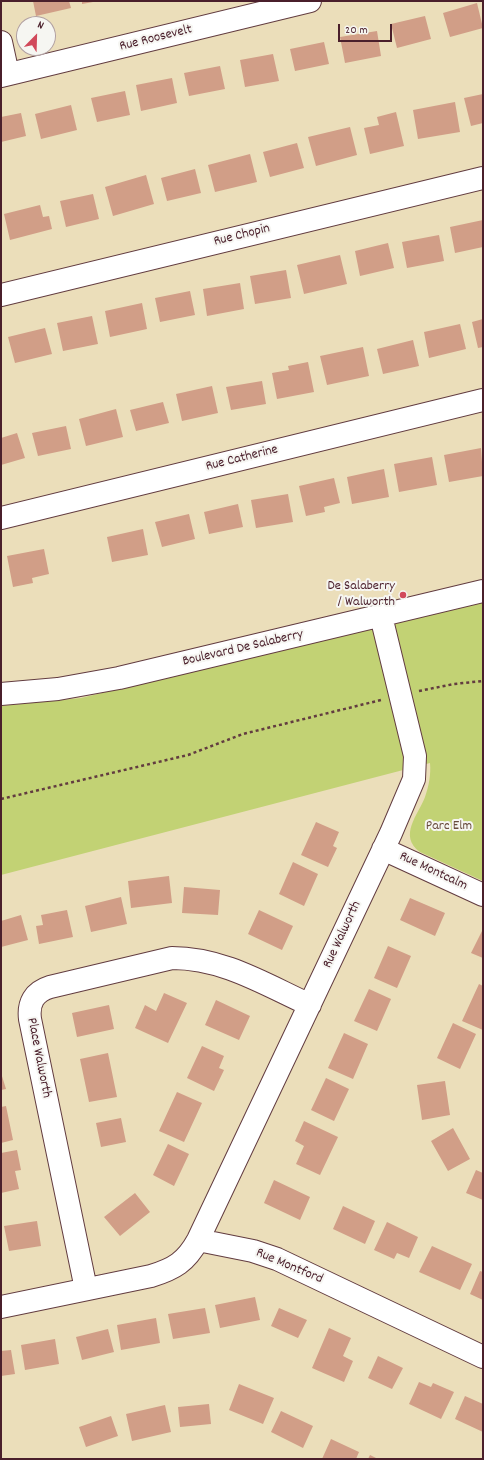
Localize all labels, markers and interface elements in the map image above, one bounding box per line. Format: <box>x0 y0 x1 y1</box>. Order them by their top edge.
north arrow <box>16 16 56 56</box>
scale bar <box>340 16 394 42</box>
text: N <box>35 17 46 34</box>
street label: Rue Roosevelt <box>118 22 194 56</box>
text: 20 m <box>345 22 368 39</box>
street label: Rue Chopin <box>212 221 272 251</box>
street label: Rue Catherine <box>204 442 280 476</box>
place label: De Salaberry / Walworth <box>327 579 395 612</box>
marker: De Salaberry / Walworth <box>398 590 408 600</box>
street label: Boulevard De Salaberry <box>181 627 305 671</box>
park label: Parc Elm <box>426 819 472 835</box>
street label: Rue Montcalm <box>396 849 470 895</box>
street label: Rue Walworth <box>320 899 366 971</box>
street label: Place Walworth <box>22 1017 54 1099</box>
street label: Rue Montford <box>253 1245 325 1289</box>

